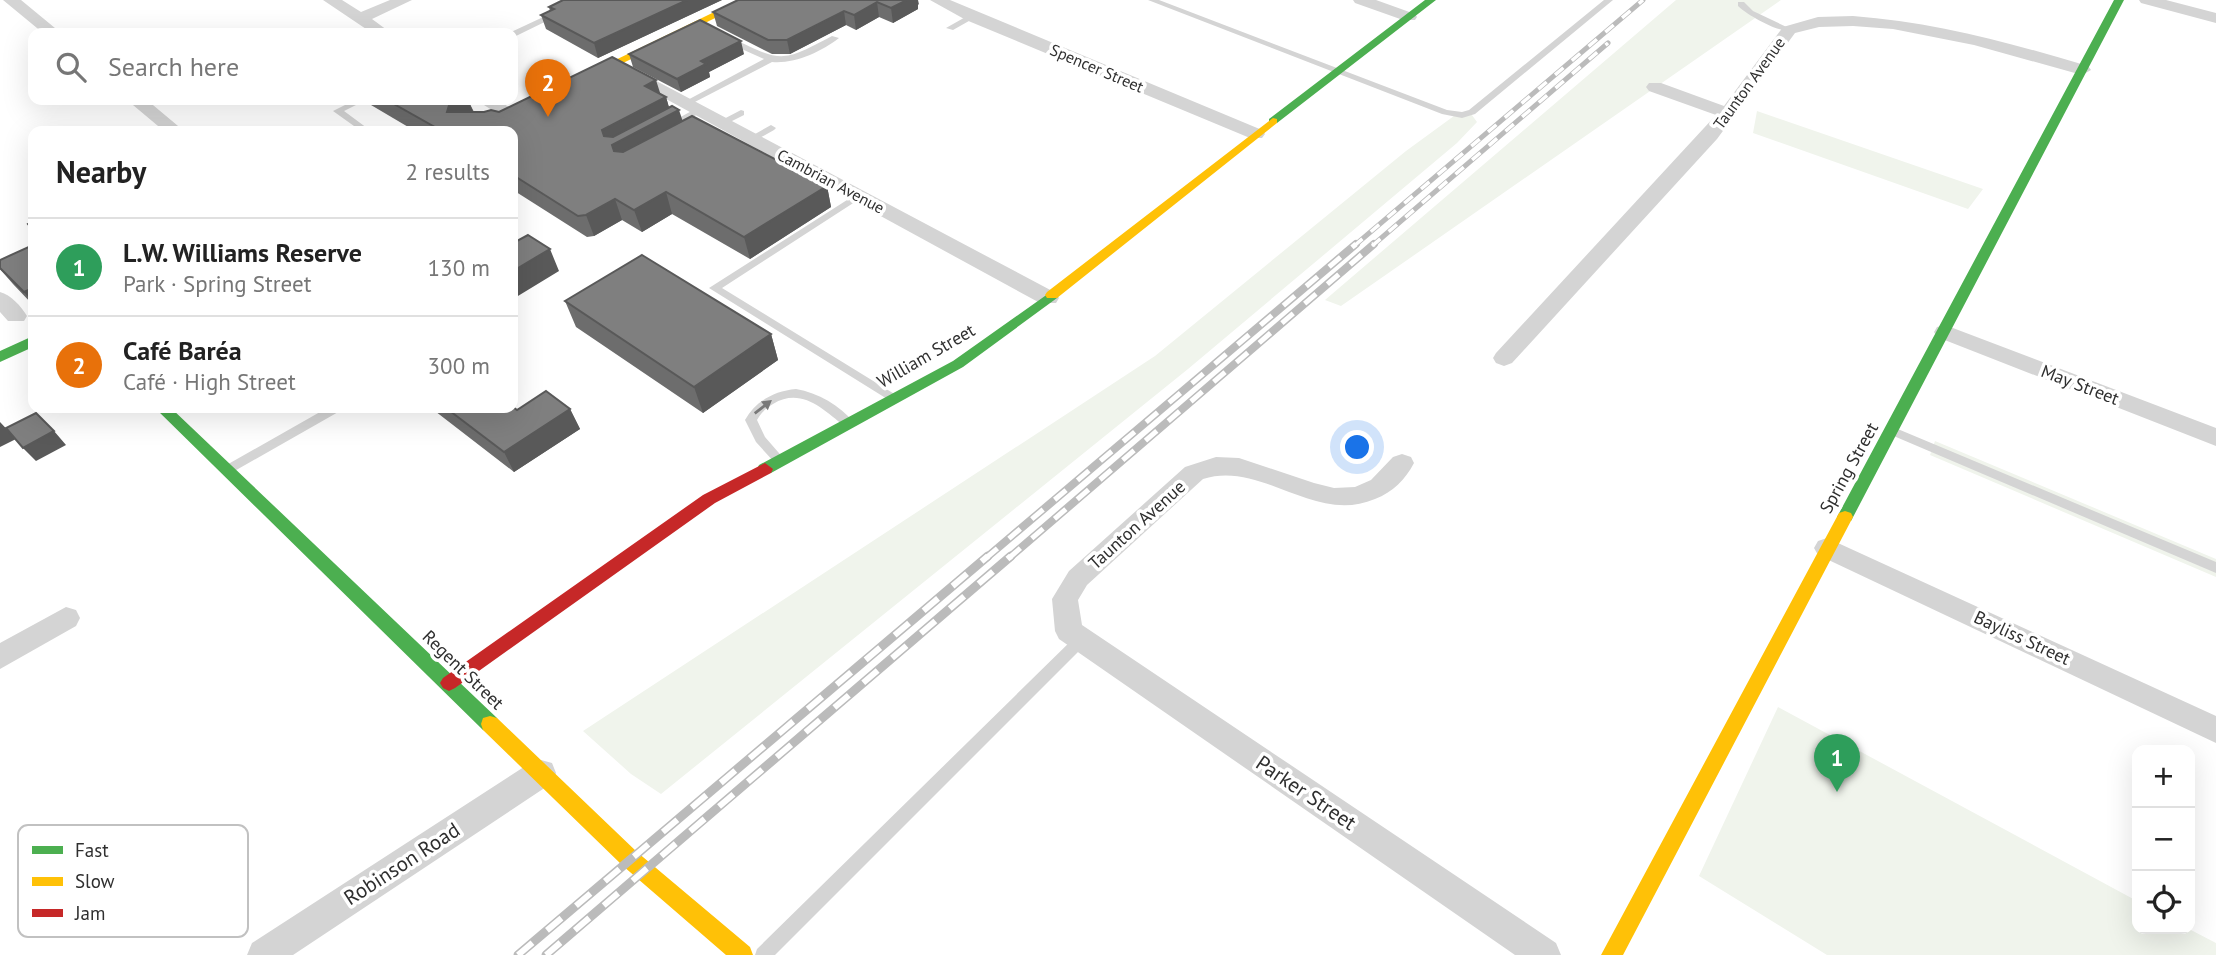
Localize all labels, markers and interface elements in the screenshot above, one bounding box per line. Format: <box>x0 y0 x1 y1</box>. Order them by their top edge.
search box <box>28 28 518 105</box>
street label: Taunton Avenue <box>1709 33 1789 133</box>
street label: Spencer Street <box>1047 39 1147 97</box>
icon: search <box>52 48 90 86</box>
text: Search here <box>108 50 239 83</box>
pin: 2 <box>525 59 571 117</box>
street label: Cambrian Avenue <box>774 144 888 218</box>
text: Nearby <box>56 152 146 191</box>
text: 2 results <box>406 157 490 186</box>
text: L.W. Williams Reserve <box>123 236 362 269</box>
text: 1 <box>72 253 86 282</box>
text: 130 m <box>428 253 490 282</box>
text: Park · Spring Street <box>123 269 312 298</box>
street label: William Street <box>873 318 979 393</box>
text: Café Baréa <box>123 334 242 367</box>
text: 2 <box>72 351 86 380</box>
text: 300 m <box>428 351 490 380</box>
street label: May Street <box>2038 359 2122 410</box>
text: Café · High Street <box>123 367 296 396</box>
one-way arrow <box>753 400 772 414</box>
street label: Spring Street <box>1814 418 1883 517</box>
your location <box>1340 430 1374 464</box>
street label: Taunton Avenue <box>1083 475 1190 574</box>
street label: Bayliss Street <box>1970 605 2074 670</box>
street label: Regent Street <box>418 625 509 714</box>
pin: 1 <box>1814 734 1860 792</box>
map controls <box>2132 745 2195 934</box>
button: + <box>2132 745 2195 808</box>
street label: Parker Street <box>1251 749 1362 836</box>
button: − <box>2132 808 2195 871</box>
street label: Robinson Road <box>339 816 465 911</box>
legend <box>18 825 248 937</box>
text: Fast <box>75 838 109 862</box>
text: Slow <box>75 869 115 893</box>
button: locate <box>2132 871 2195 934</box>
text: Jam <box>74 901 105 925</box>

